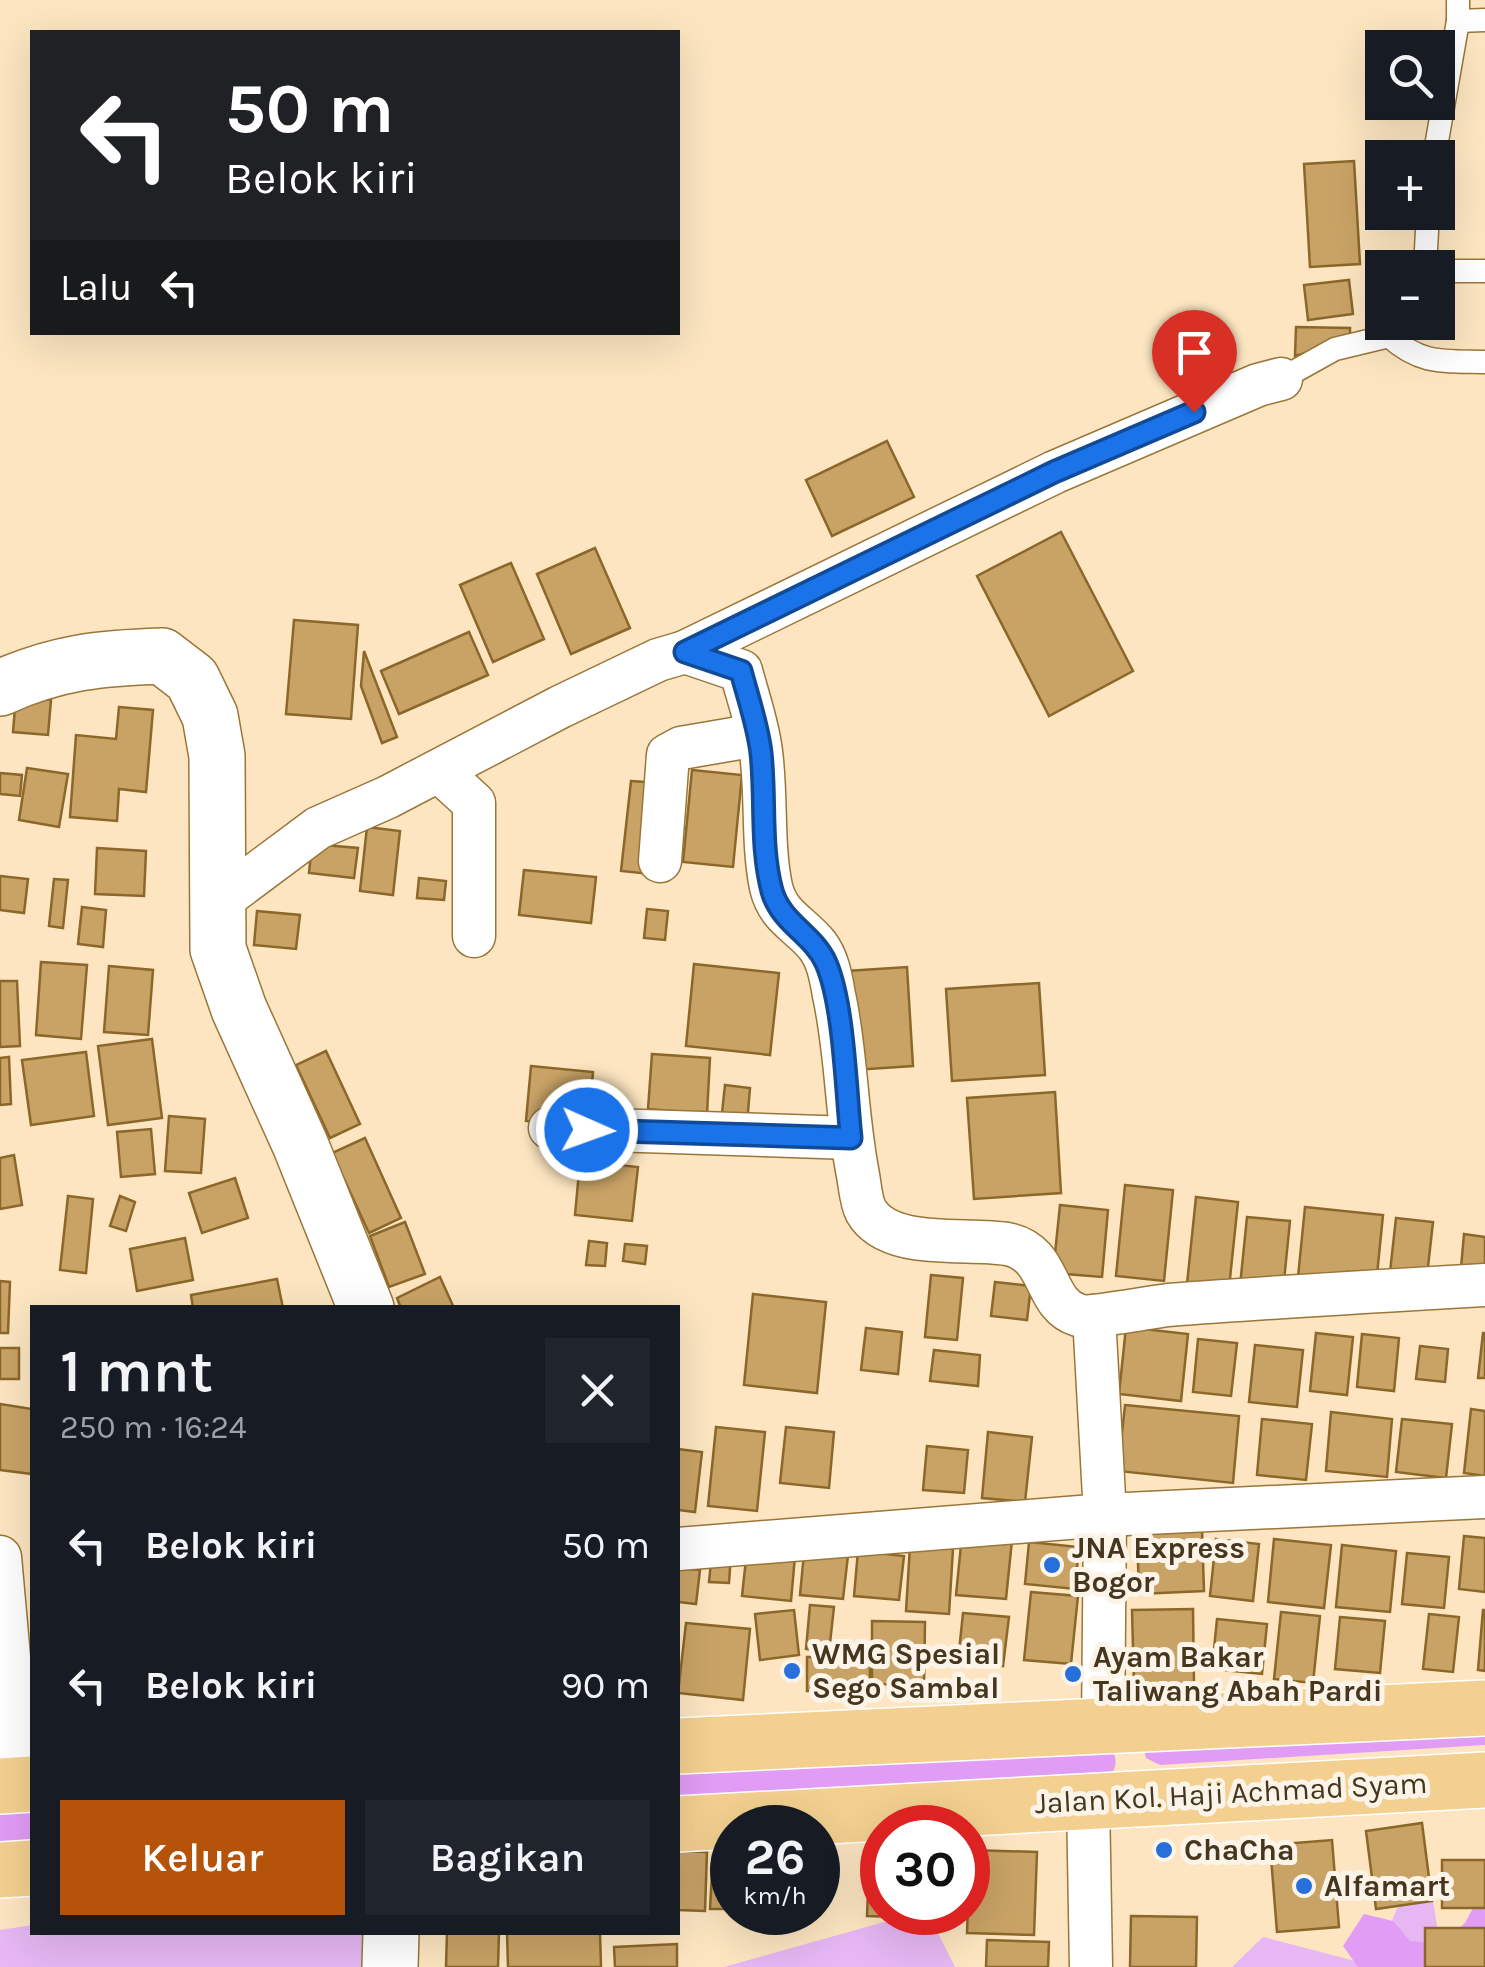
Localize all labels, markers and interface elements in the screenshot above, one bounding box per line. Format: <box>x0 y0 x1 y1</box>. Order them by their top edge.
map controls <box>1365 30 1455 340</box>
button: search <box>1365 30 1455 120</box>
text: 50 m <box>225 68 394 150</box>
icon: left <box>60 70 190 200</box>
button: + <box>1365 140 1455 230</box>
text: Belok kiri <box>225 152 418 204</box>
button: − <box>1365 250 1455 340</box>
icon: left <box>152 260 207 315</box>
text: Lalu <box>60 265 132 310</box>
pin <box>1152 310 1237 413</box>
icon: arrive <box>1167 325 1222 380</box>
position arrow <box>535 1078 639 1182</box>
text: 1 mnt <box>60 1336 213 1406</box>
button: close <box>545 1338 650 1443</box>
text: 250 m · 16:24 <box>60 1409 247 1446</box>
icon: left <box>60 1518 115 1573</box>
text: Belok kiri <box>145 1523 317 1568</box>
text: 50 m <box>561 1523 650 1568</box>
place label: JNA Express Bogor <box>1072 1530 1245 1600</box>
marker: JNA Express Bogor <box>1041 1554 1063 1576</box>
place label: WMG Spesial Sego Sambal <box>812 1636 1000 1706</box>
place label: Ayam Bakar Taliwang Abah Pardi <box>1093 1639 1383 1709</box>
icon: left <box>60 1658 115 1713</box>
marker: WMG Spesial Sego Sambal <box>781 1660 803 1682</box>
text: Belok kiri <box>145 1663 317 1708</box>
text: 90 m <box>561 1663 650 1708</box>
marker: Ayam Bakar Taliwang Abah Pardi <box>1062 1663 1084 1685</box>
street label: Jalan Kol. Haji Achmad Syam <box>1034 1765 1428 1821</box>
button: Keluar <box>60 1800 345 1915</box>
button: Bagikan <box>365 1800 650 1915</box>
speed limit sign: 30 <box>860 1805 990 1935</box>
text: 26 <box>745 1828 805 1887</box>
place label: ChaCha <box>1184 1832 1295 1868</box>
marker: ChaCha <box>1153 1839 1175 1861</box>
place label: Alfamart <box>1324 1868 1450 1904</box>
marker: Alfamart <box>1293 1875 1315 1897</box>
text: km/h <box>743 1881 807 1910</box>

